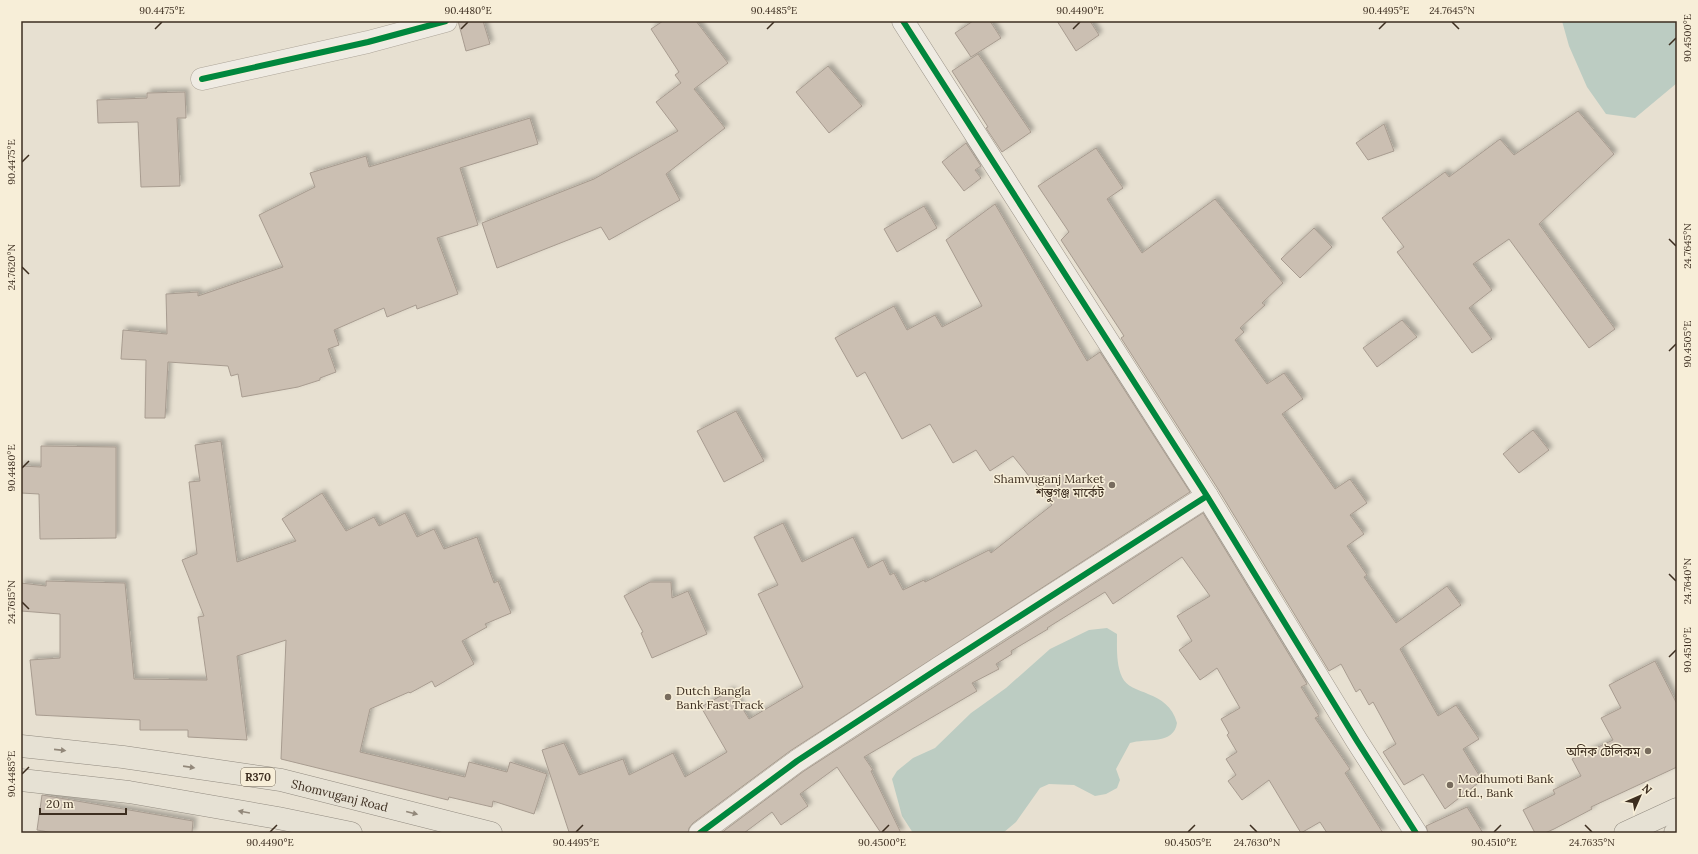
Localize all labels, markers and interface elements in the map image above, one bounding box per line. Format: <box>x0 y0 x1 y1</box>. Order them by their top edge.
text: 90.4475°E <box>139 4 185 17</box>
text: 90.4480°E <box>444 4 492 17</box>
text: 90.4485°E <box>751 4 797 17</box>
text: 90.4490°E <box>1056 4 1104 17</box>
text: 90.4495°E <box>1363 4 1409 17</box>
text: 24.7645°N <box>1429 4 1475 17</box>
text: 90.4500°E <box>1681 14 1694 62</box>
text: 90.4475°E <box>5 139 18 185</box>
text: 24.7645°N <box>1681 223 1694 269</box>
text: 24.7620°N <box>5 243 18 290</box>
text: 90.4505°E <box>1681 320 1694 368</box>
text: 90.4480°E <box>5 444 18 492</box>
place label: Shamvuganj Market শম্ভুগঞ্জ মার্কেট <box>994 471 1104 502</box>
marker: Shamvuganj Market শম্ভুগঞ্জ মার্কেট <box>1107 480 1117 490</box>
text: 24.7640°N <box>1681 557 1694 604</box>
text: 24.7615°N <box>5 580 18 624</box>
text: 90.4510°E <box>1681 627 1694 673</box>
place label: Dutch Bangla Bank Fast Track <box>676 683 764 712</box>
marker: Dutch Bangla Bank Fast Track <box>663 692 673 702</box>
place label: অনিক টেলিকম <box>1565 744 1641 759</box>
marker: অনিক টেলিকম <box>1643 746 1653 756</box>
one-way arrow <box>54 747 66 754</box>
text: 90.4485°E <box>5 751 18 797</box>
one-way arrow <box>183 764 195 770</box>
road number: R370 <box>241 768 275 786</box>
place label: Modhumoti Bank Ltd., Bank <box>1458 771 1554 800</box>
street label: Shomvuganj Road <box>290 775 390 814</box>
north arrow <box>1620 776 1660 816</box>
marker: Modhumoti Bank Ltd., Bank <box>1445 780 1455 790</box>
text: N <box>1639 781 1655 797</box>
scale bar <box>40 790 126 816</box>
text: 20 m <box>46 796 74 811</box>
one-way arrow <box>238 809 250 815</box>
one-way arrow <box>405 811 418 817</box>
text: 90.4490°E <box>246 836 294 849</box>
text: 90.4495°E <box>553 836 599 849</box>
text: 90.4500°E <box>858 836 906 849</box>
text: 90.4505°E <box>1164 836 1212 849</box>
text: 24.7630°N <box>1234 836 1281 849</box>
text: 90.4510°E <box>1471 836 1517 849</box>
text: 24.7635°N <box>1569 836 1615 849</box>

